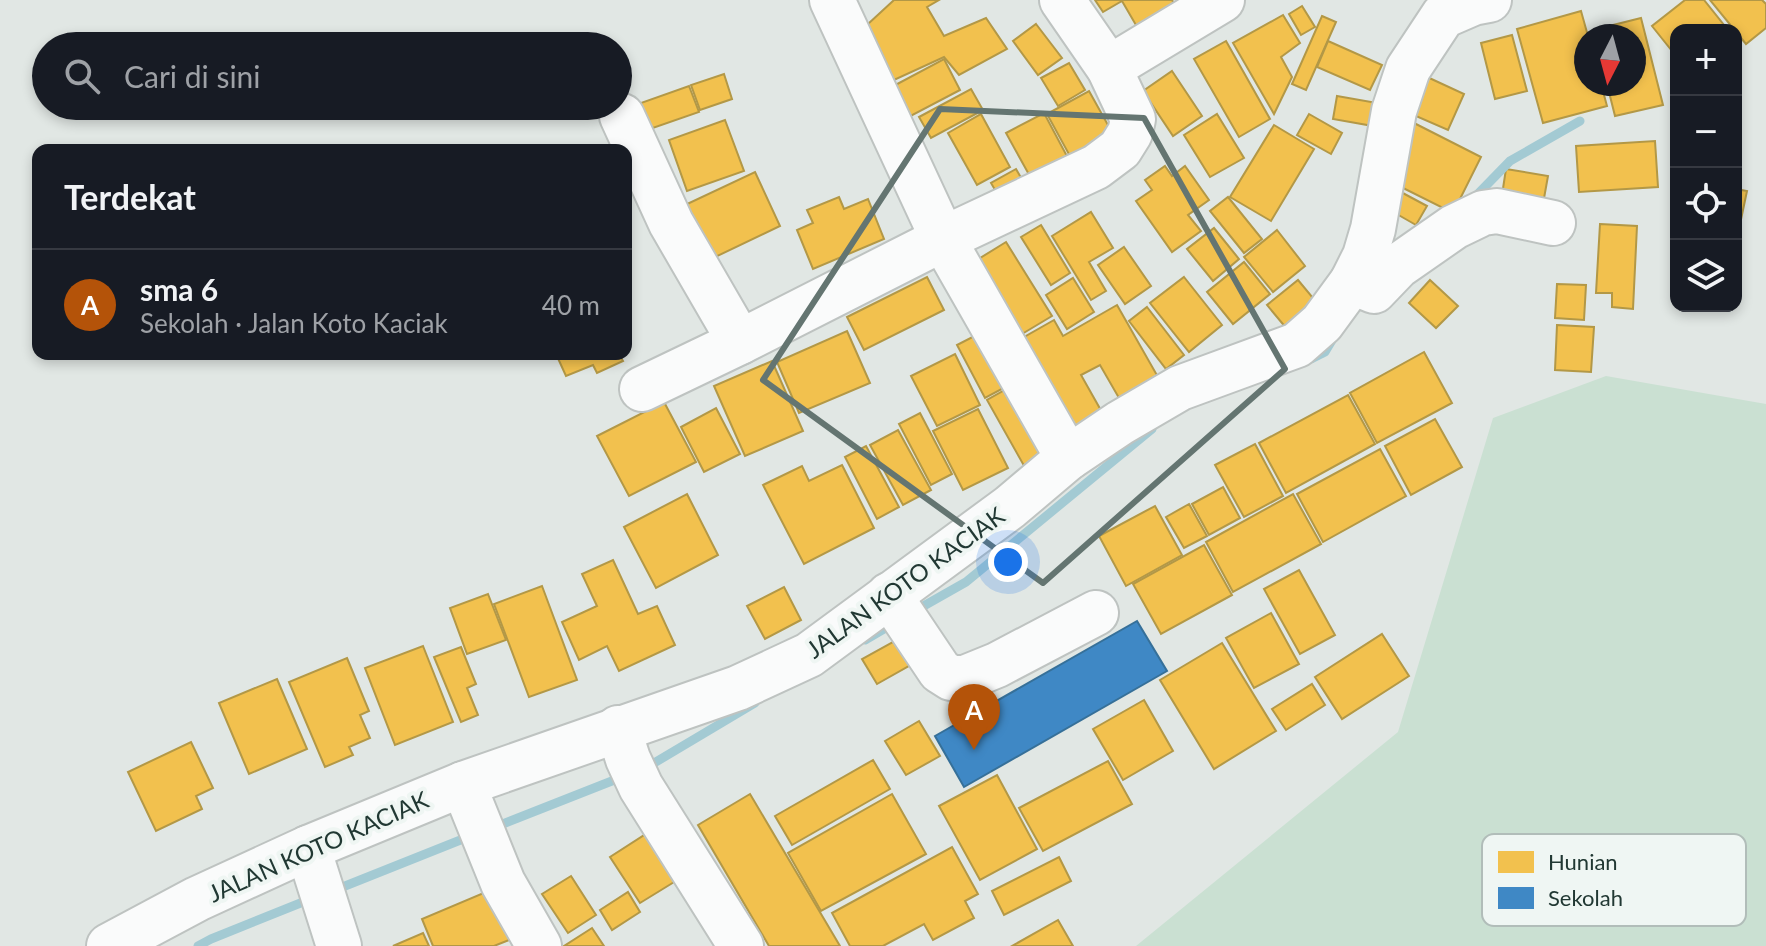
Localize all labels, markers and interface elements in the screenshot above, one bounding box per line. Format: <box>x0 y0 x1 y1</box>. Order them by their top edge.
north arrow <box>1574 24 1646 96</box>
map controls <box>1670 24 1742 312</box>
button: + <box>1670 24 1742 96</box>
search box <box>32 32 632 120</box>
icon: search <box>60 54 104 98</box>
text: Cari di sini <box>124 58 261 94</box>
button: − <box>1670 96 1742 168</box>
button: locate <box>1670 168 1742 240</box>
text: Terdekat <box>64 176 196 217</box>
button: layers <box>1670 240 1742 312</box>
text: sma 6 <box>140 271 218 307</box>
text: A <box>81 289 99 321</box>
text: 40 m <box>542 289 600 321</box>
text: Sekolah · Jalan Koto Kaciak <box>140 307 448 339</box>
street label: JALAN KOTO KACIAK <box>800 500 1010 664</box>
your location <box>988 542 1028 582</box>
pin: A <box>948 684 1000 750</box>
street label: JALAN KOTO KACIAK <box>203 784 433 908</box>
legend <box>1482 834 1746 926</box>
text: Hunian <box>1548 848 1618 875</box>
text: Sekolah <box>1548 884 1623 911</box>

